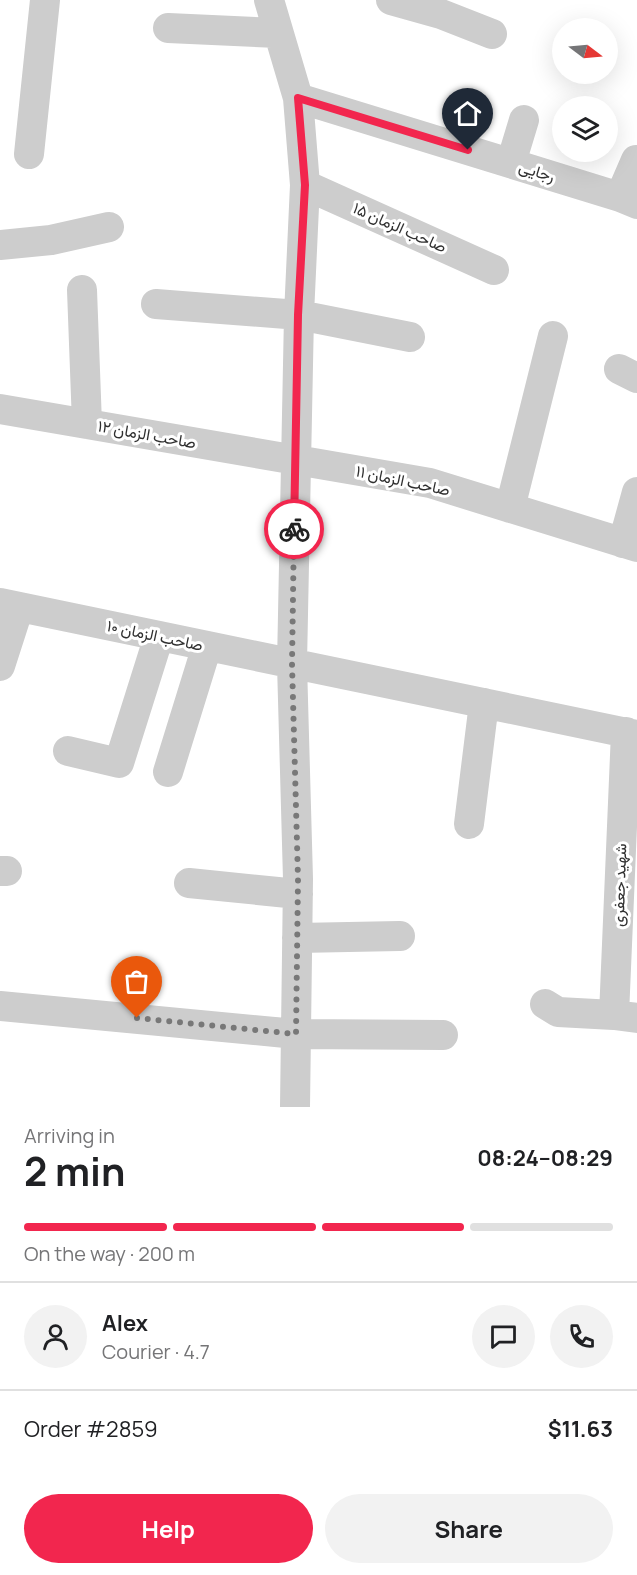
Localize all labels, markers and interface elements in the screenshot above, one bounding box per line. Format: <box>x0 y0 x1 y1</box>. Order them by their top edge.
north arrow <box>552 18 618 84</box>
map controls <box>552 18 618 162</box>
pin <box>442 88 493 150</box>
button: layers <box>552 96 618 162</box>
icon: home <box>451 97 484 130</box>
street label: رجایی <box>516 155 558 187</box>
street label: صاحب الزمان ۱۵ <box>350 197 450 257</box>
street label: صاحب الزمان ۱۲ <box>96 415 198 453</box>
street label: صاحب الزمان ۱۱ <box>354 459 452 501</box>
courier <box>264 499 324 559</box>
icon: bike <box>278 513 311 546</box>
street label: صاحب الزمان ۱۰ <box>105 614 205 656</box>
street label: شهید جعفری <box>607 843 631 927</box>
pin <box>111 956 162 1018</box>
icon: bag <box>120 965 153 998</box>
text: Arriving in <box>24 1122 115 1149</box>
text: 08:24–08:29 <box>477 1143 613 1173</box>
text: 2 min <box>24 1144 125 1198</box>
text: On the way · 200 m <box>24 1240 195 1267</box>
button: person <box>24 1305 87 1368</box>
button: chat <box>472 1305 535 1368</box>
button: phone <box>550 1305 613 1368</box>
text: Alex <box>102 1308 148 1338</box>
text: Courier · 4.7 <box>102 1338 210 1365</box>
text: Order #2859 <box>24 1414 158 1444</box>
text: $11.63 <box>548 1414 613 1444</box>
button: Help <box>24 1494 313 1563</box>
button: Share <box>325 1494 613 1563</box>

